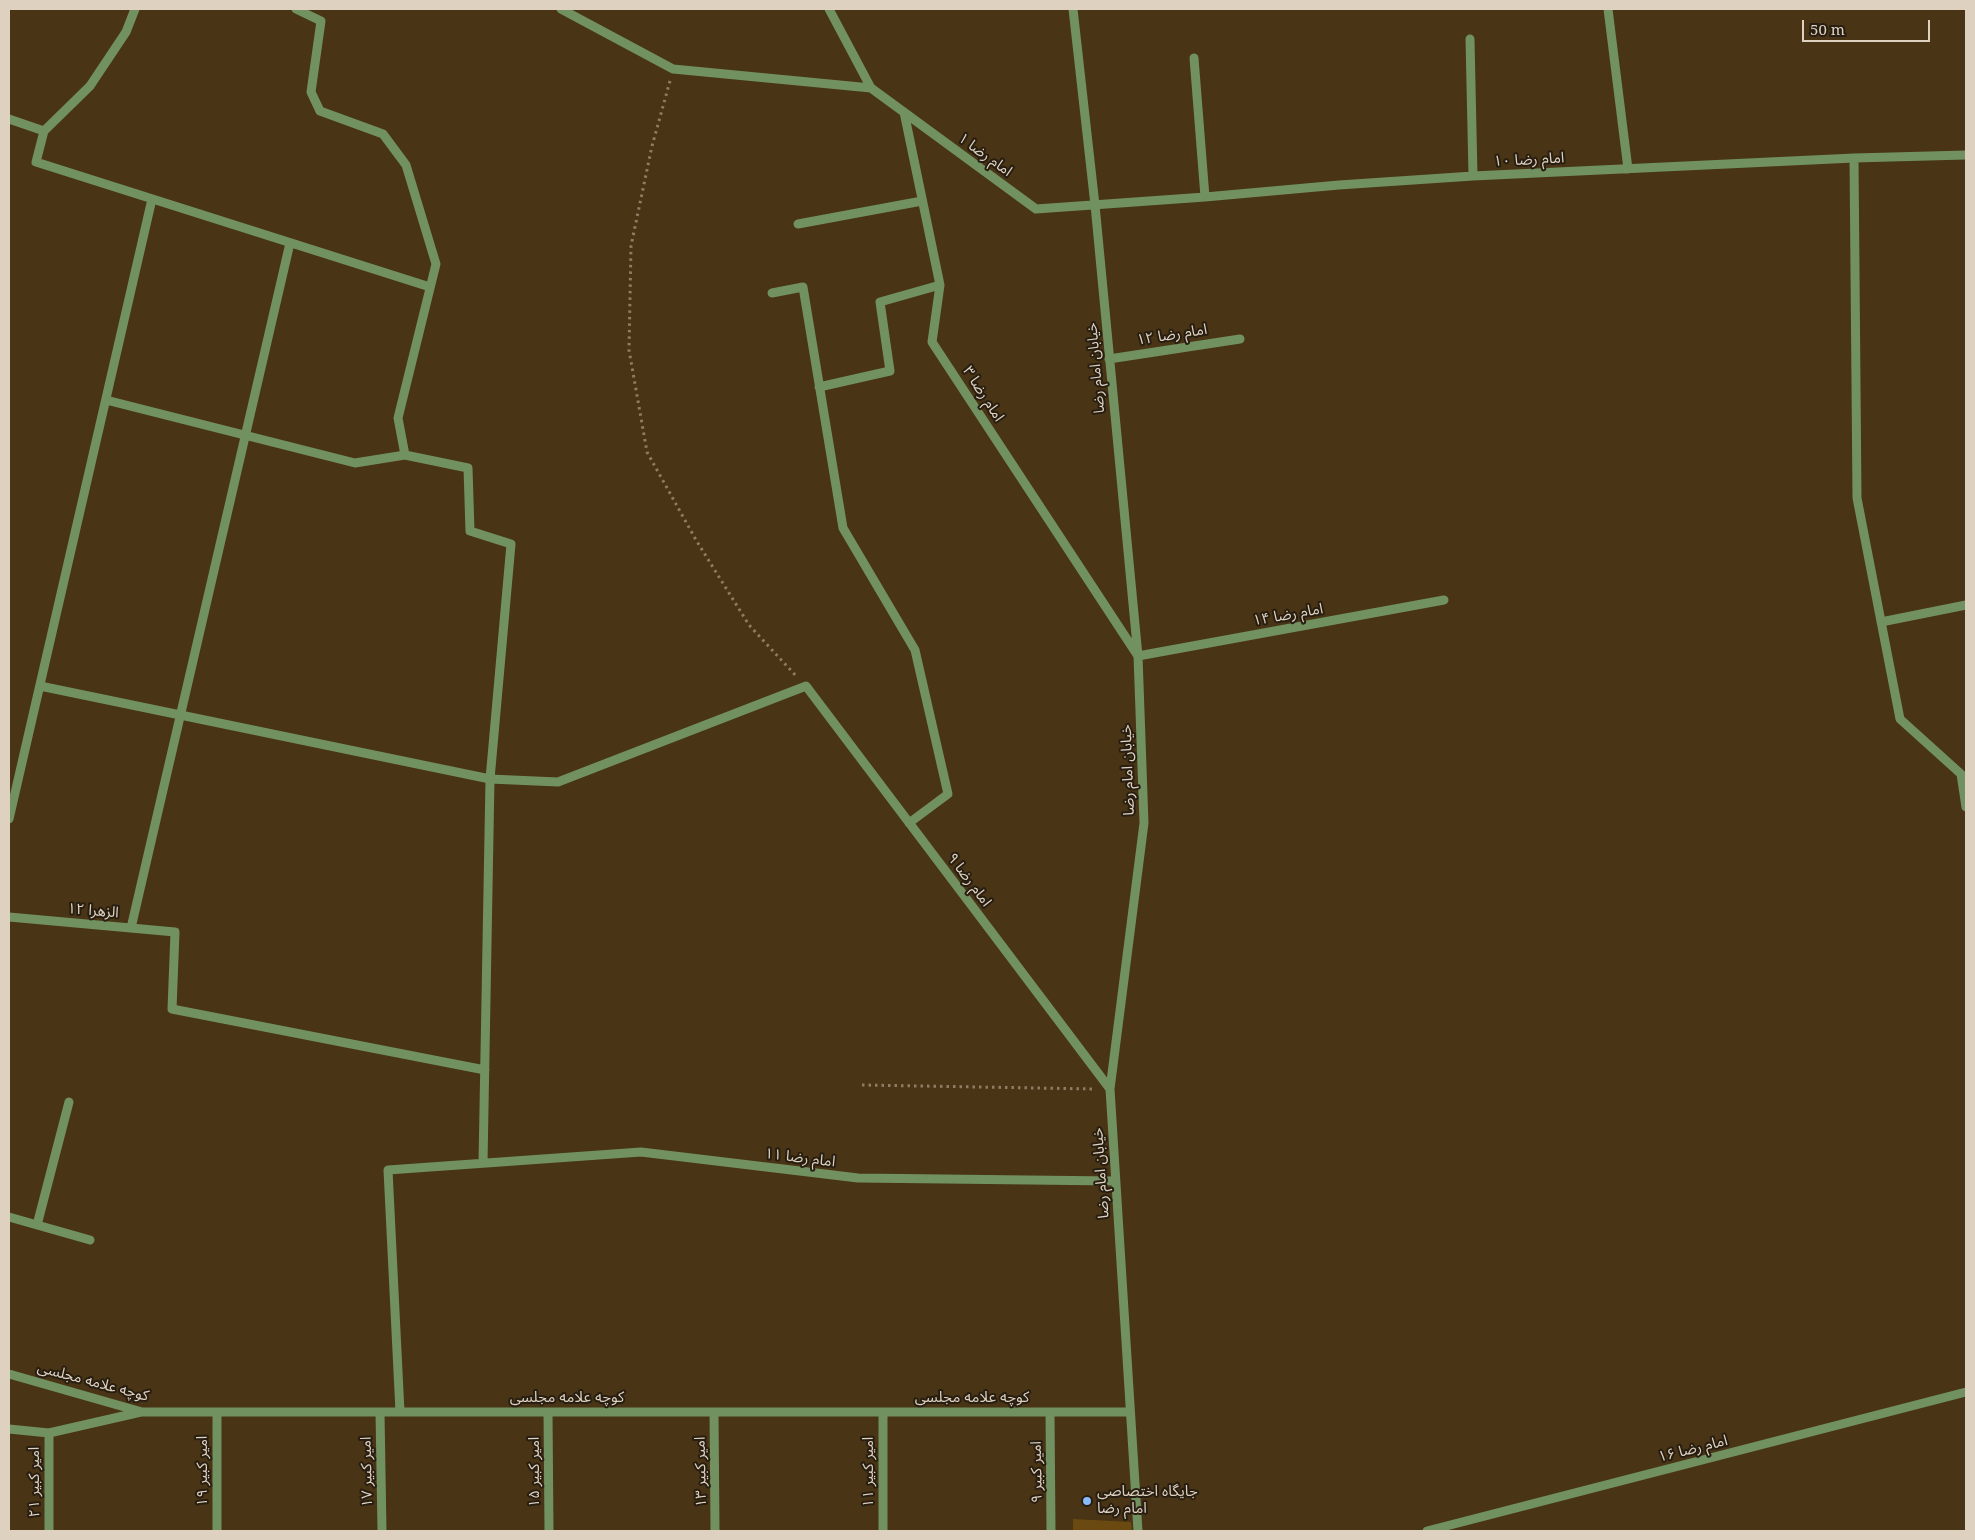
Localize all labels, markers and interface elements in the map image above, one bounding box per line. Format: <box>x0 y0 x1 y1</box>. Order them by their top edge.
scale bar <box>1805 10 1932 42</box>
text: 50 m <box>1810 19 1845 39</box>
street label: امام رضا ۱ <box>954 129 1016 181</box>
street label: امام رضا ۱۰ <box>1493 149 1565 171</box>
street label: امام رضا ۱۲ <box>1136 321 1208 349</box>
street label: خیابان امام رضا <box>1083 322 1109 414</box>
street label: امام رضا ۳ <box>958 363 1008 425</box>
street label: امام رضا ۱۴ <box>1251 600 1325 630</box>
street label: خیابان امام رضا <box>1117 724 1139 816</box>
street label: امام رضا ۹ <box>943 850 995 910</box>
street label: الزهرا ۱۲ <box>67 900 119 922</box>
street label: خیابان امام رضا <box>1089 1127 1113 1219</box>
street label: امام رضا ۱۱ <box>764 1145 836 1171</box>
street label: کوچه علامه مجلسی <box>35 1358 151 1406</box>
street label: کوچه علامه مجلسی <box>510 1389 624 1407</box>
street label: کوچه علامه مجلسی <box>915 1389 1029 1407</box>
street label: امام رضا ۱۶ <box>1656 1432 1730 1466</box>
street label: امیر کبیر ۱۹ <box>194 1436 212 1506</box>
street label: امیر کبیر ۱۷ <box>357 1436 377 1508</box>
street label: امیر کبیر ۱۳ <box>691 1436 711 1508</box>
street label: امیر کبیر ۱۵ <box>526 1437 544 1507</box>
street label: امیر کبیر ۱۱ <box>860 1437 878 1507</box>
street label: امیر کبیر ۹ <box>1027 1441 1047 1503</box>
street label: امیر کبیر ۲۱ <box>26 1447 44 1517</box>
place label: جایگاه اختصاصی امام رضا <box>1097 1483 1198 1518</box>
marker: جایگاه اختصاصی امام رضا <box>1081 1495 1093 1507</box>

